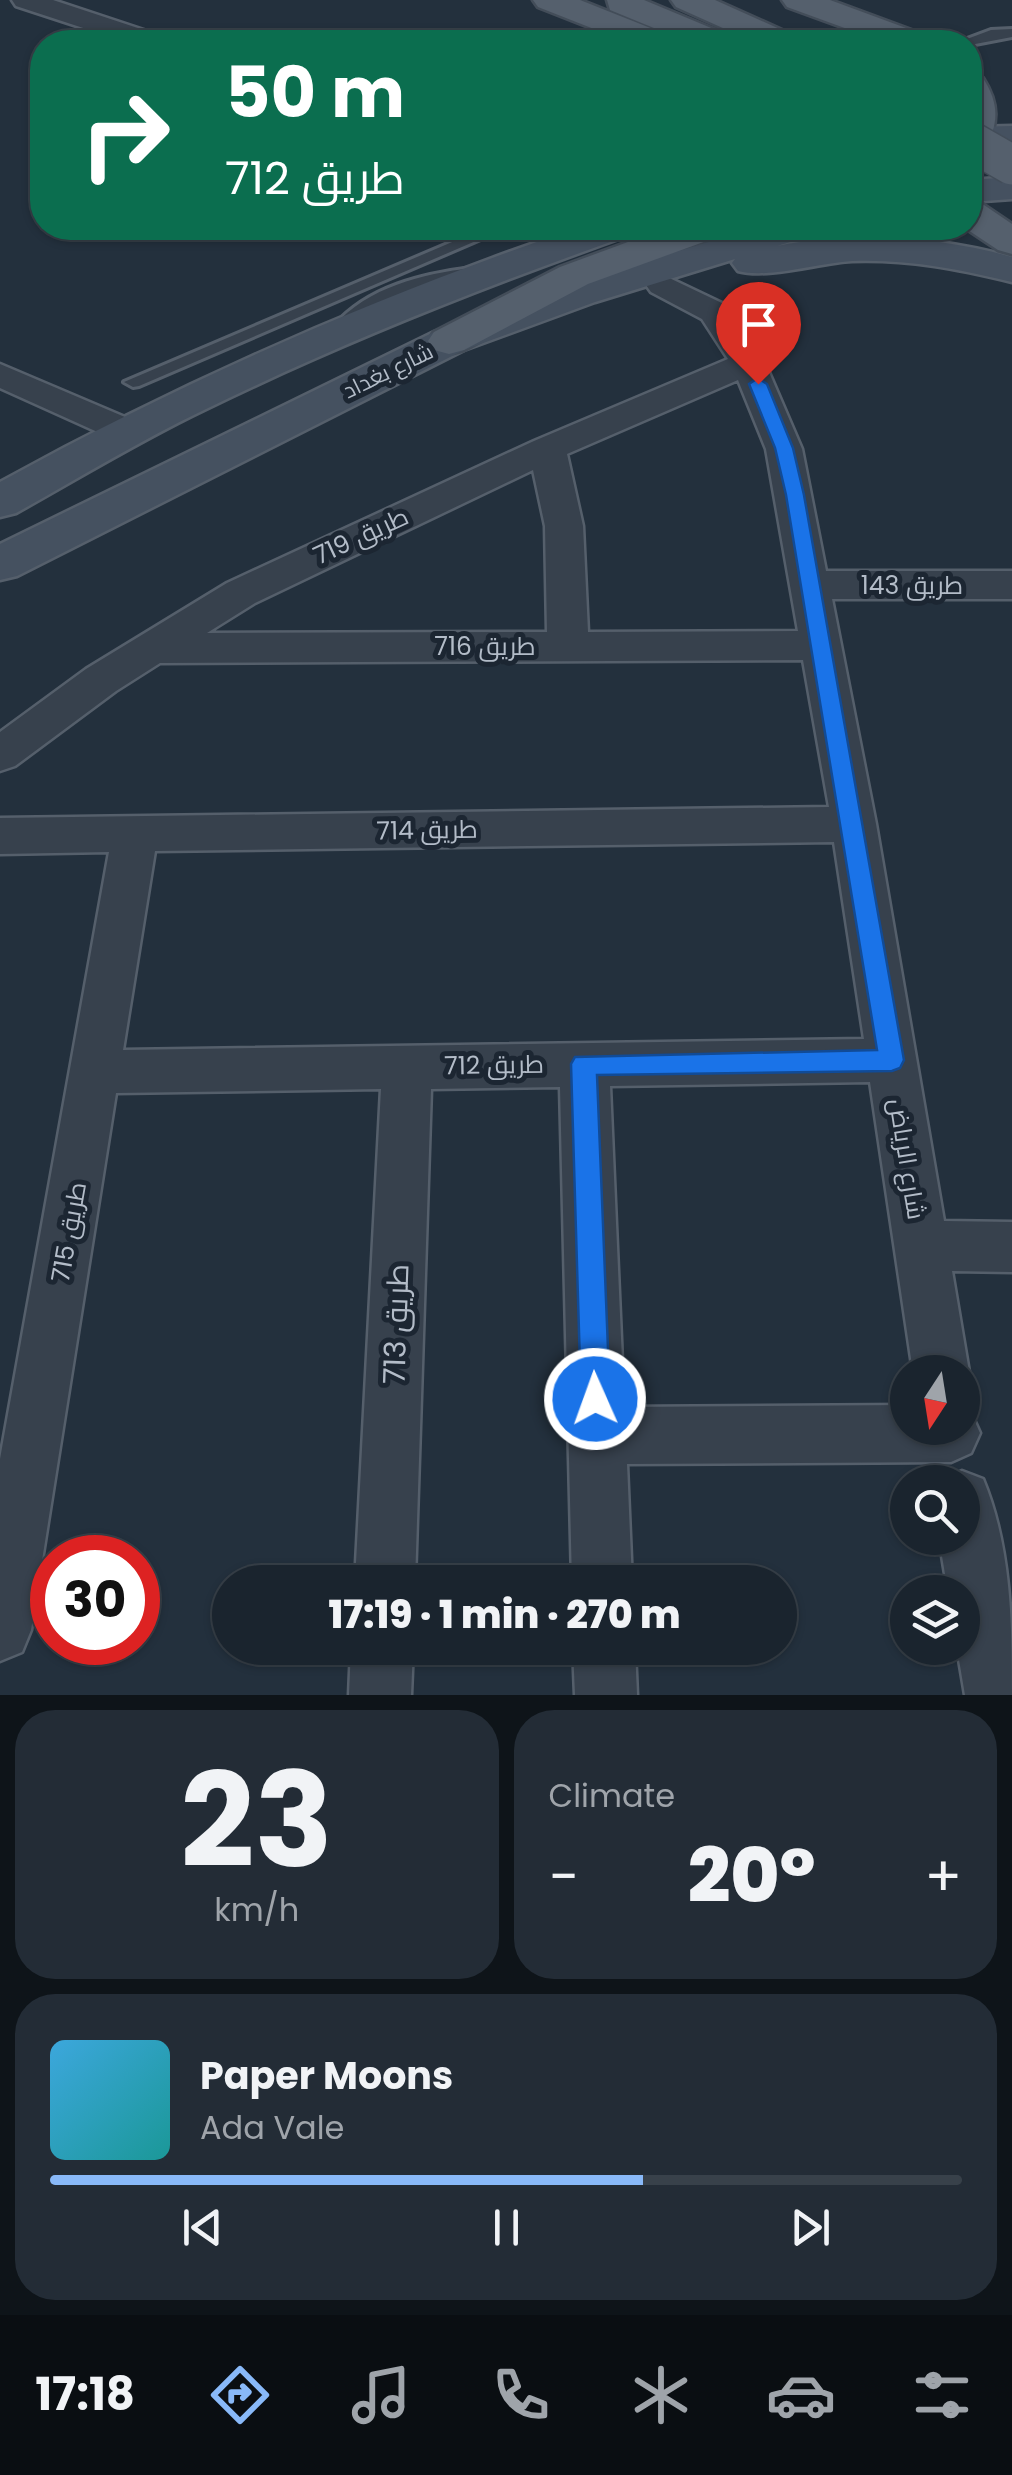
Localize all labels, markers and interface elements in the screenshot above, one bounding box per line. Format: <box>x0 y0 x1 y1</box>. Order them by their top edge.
text: 50 m <box>225 43 405 142</box>
icon: right <box>60 70 190 200</box>
text: طريق 712 <box>225 147 405 210</box>
pin <box>716 282 801 385</box>
icon: arrive <box>731 297 786 352</box>
street label: شارع بغداد <box>338 336 438 406</box>
street label: طريق 719 <box>308 499 414 573</box>
street label: طريق 143 <box>861 568 963 603</box>
street label: طريق 716 <box>434 629 536 664</box>
street label: طريق 714 <box>376 812 478 848</box>
street label: طريق 712 <box>444 1047 544 1083</box>
street label: شارع الرياض <box>880 1096 934 1222</box>
street label: طريق 715 <box>43 1179 95 1285</box>
street label: طريق 713 <box>372 1263 420 1385</box>
position arrow <box>543 1347 647 1451</box>
north arrow <box>890 1355 980 1445</box>
map controls <box>890 1355 980 1665</box>
button: search <box>890 1465 980 1555</box>
speed limit sign: 30 <box>30 1535 160 1665</box>
button: layers <box>890 1575 980 1665</box>
text: 17:19 · 1 min · 270 m <box>329 1588 681 1641</box>
text: 23 <box>180 1729 333 1912</box>
text: Climate <box>549 1773 675 1818</box>
text: 20° <box>688 1823 816 1928</box>
text: − <box>549 1838 579 1915</box>
text: + <box>924 1838 962 1915</box>
text: km/h <box>214 1887 299 1932</box>
text: Paper Moons <box>200 2049 453 2102</box>
text: Ada Vale <box>200 2105 344 2150</box>
icon: previous <box>175 2200 230 2255</box>
icon: pause <box>479 2200 534 2255</box>
icon: next <box>783 2200 838 2255</box>
icon: directions <box>205 2360 275 2430</box>
icon: music <box>346 2360 416 2430</box>
icon: phone <box>486 2360 556 2430</box>
icon: climate <box>626 2360 696 2430</box>
icon: car <box>766 2360 836 2430</box>
icon: filters <box>907 2360 977 2430</box>
text: 17:18 <box>35 2363 135 2426</box>

